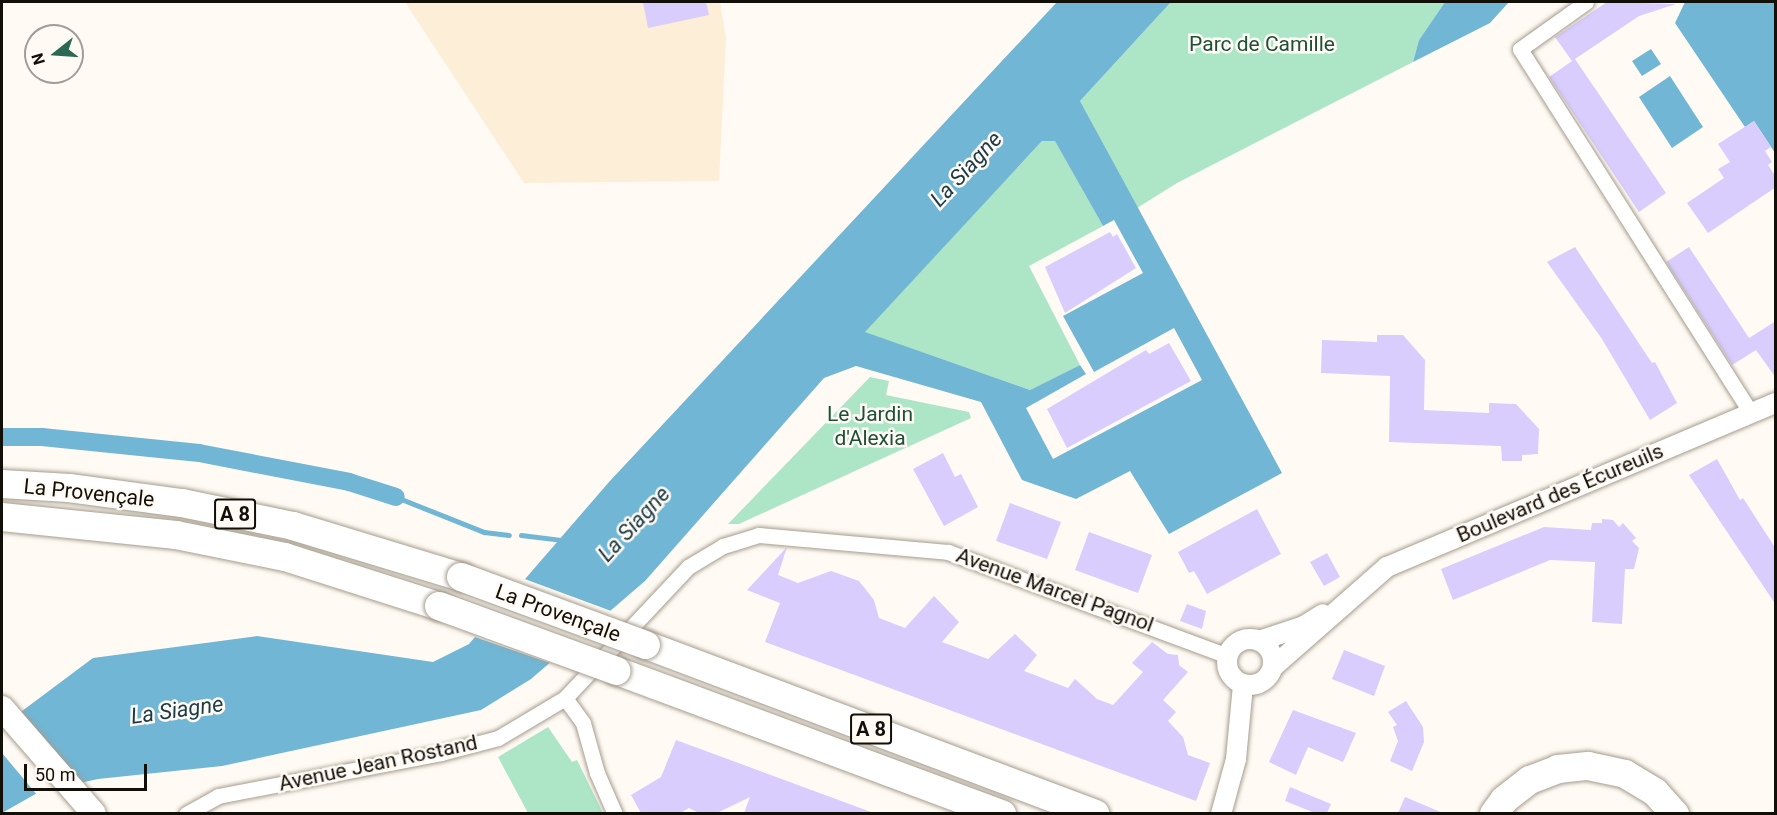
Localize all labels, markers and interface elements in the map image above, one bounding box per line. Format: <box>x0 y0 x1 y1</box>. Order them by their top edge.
north arrow <box>24 24 84 84</box>
park label: Parc de Camille <box>1189 31 1335 57</box>
text: N <box>27 51 49 67</box>
water label: La Siagne <box>925 126 1007 212</box>
park label: Le Jardin d'Alexia <box>827 401 913 451</box>
street label: Boulevard des Écureuils <box>1453 438 1667 548</box>
street label: La Provençale <box>22 474 156 512</box>
water label: La Siagne <box>593 481 675 567</box>
road number: A 8 <box>214 497 256 531</box>
street label: Avenue Marcel Pagnol <box>953 543 1157 637</box>
street label: La Provençale <box>492 579 624 647</box>
water label: La Siagne <box>129 690 225 730</box>
road number: A 8 <box>850 712 892 746</box>
street label: Avenue Jean Rostand <box>276 730 480 796</box>
scale bar <box>27 752 150 790</box>
text: 50 m <box>35 764 75 785</box>

